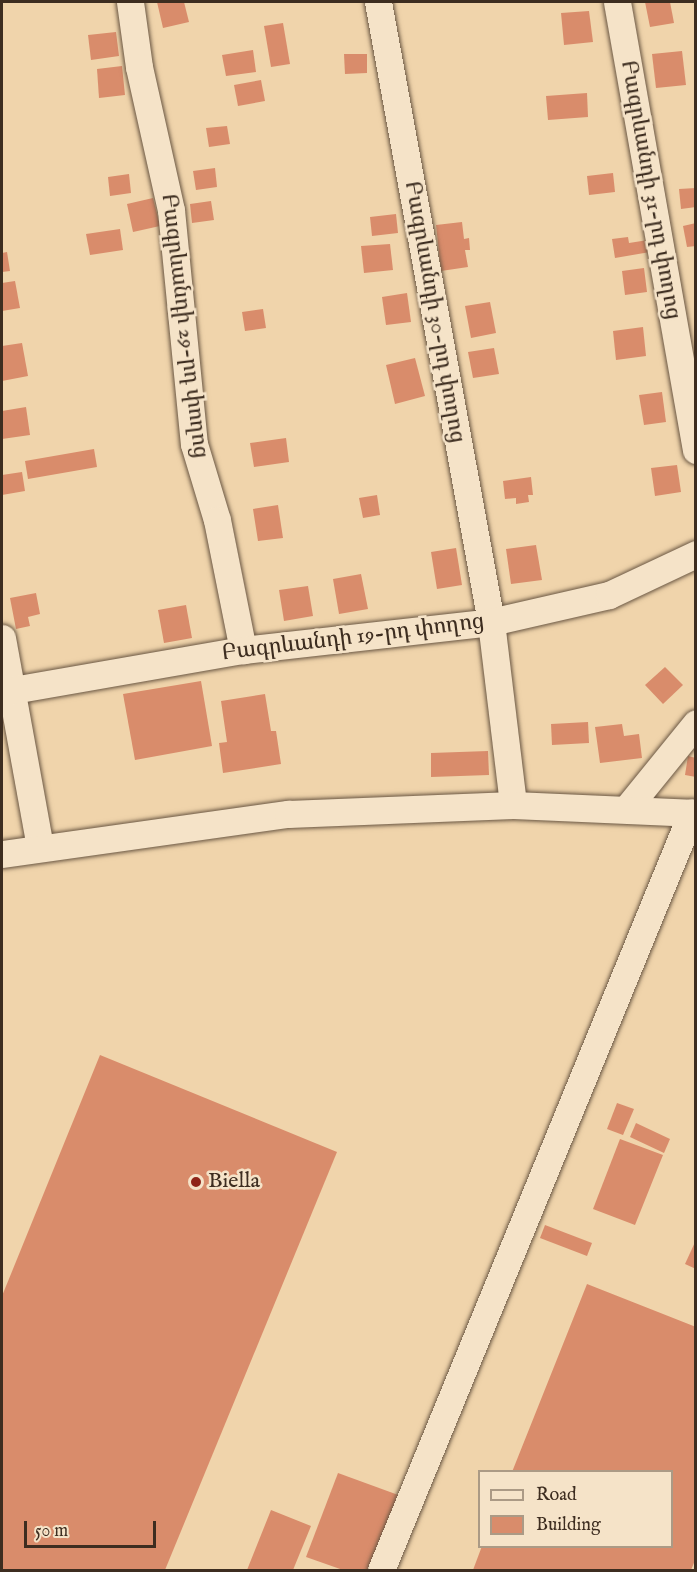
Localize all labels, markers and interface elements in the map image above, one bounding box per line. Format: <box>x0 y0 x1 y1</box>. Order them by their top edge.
street label: Բագրևանդի 31-րդ փողոց <box>614 58 686 322</box>
street label: Բագրևանդի 30-րդ փողոց <box>398 179 470 445</box>
street label: Բագրևանդի 29-րդ փողոց <box>155 192 213 460</box>
street label: Բագրևանդի 19-րդ փողոց <box>220 609 486 667</box>
place label: Biella <box>208 1169 260 1195</box>
marker: Biella <box>189 1175 203 1189</box>
legend <box>478 1470 673 1548</box>
text: Road <box>536 1484 577 1507</box>
scale bar <box>27 1509 159 1547</box>
text: Building <box>536 1514 601 1537</box>
text: 50 m <box>35 1520 68 1543</box>

